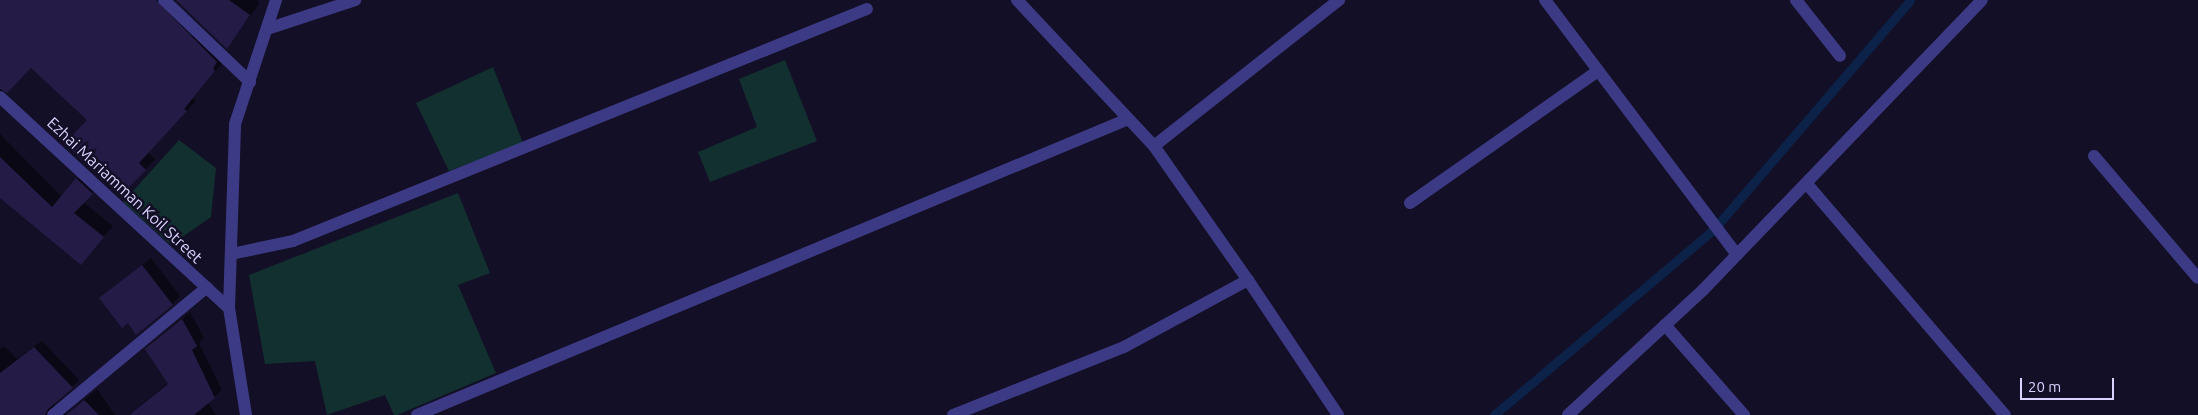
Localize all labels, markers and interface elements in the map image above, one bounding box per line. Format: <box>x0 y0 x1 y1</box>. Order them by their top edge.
street label: Ezhai Mariamman Koil Street <box>43 113 207 267</box>
scale bar <box>2023 368 2117 400</box>
text: 20 m <box>2028 378 2061 395</box>

